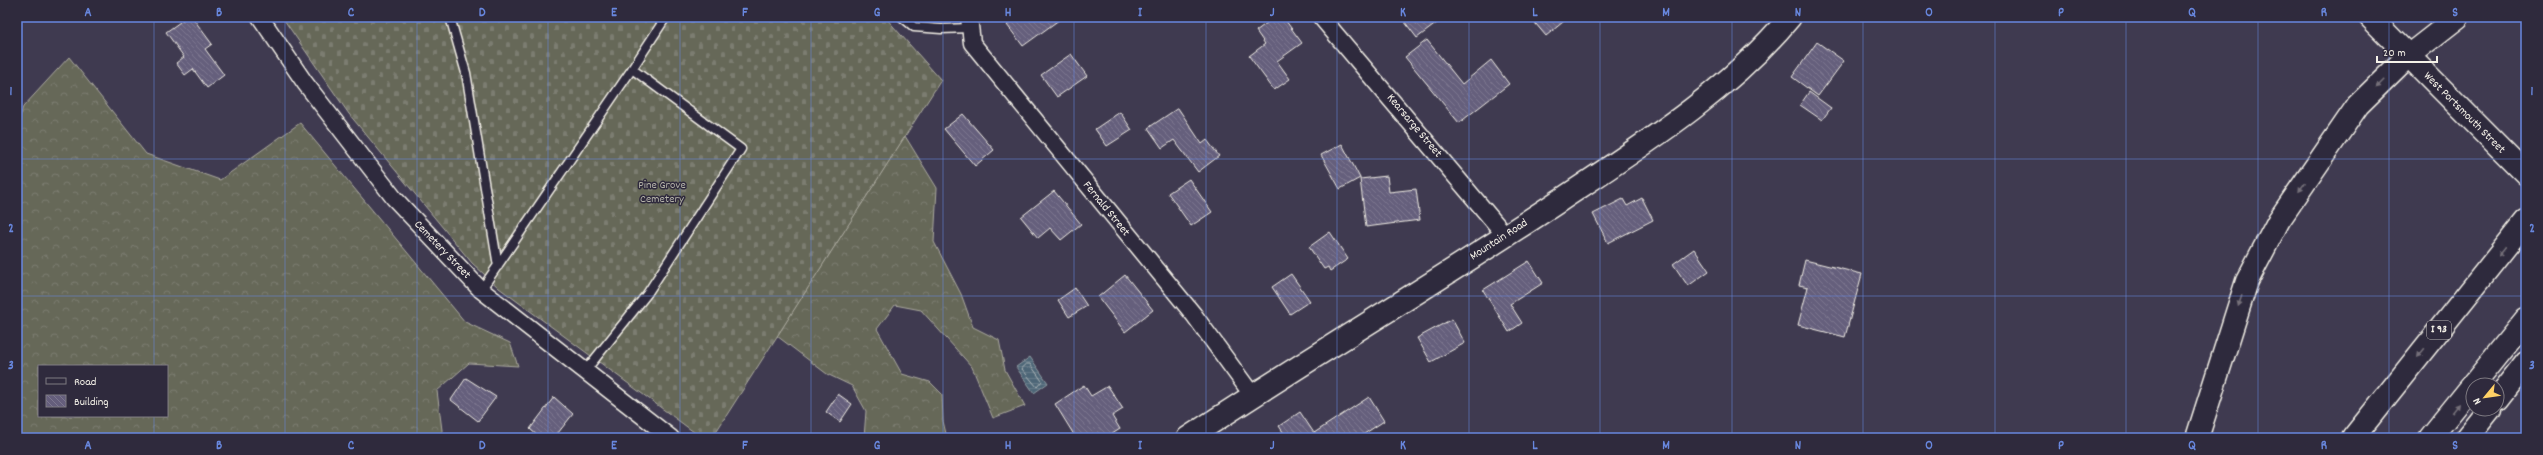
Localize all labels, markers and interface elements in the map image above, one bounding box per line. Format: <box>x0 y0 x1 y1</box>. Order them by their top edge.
text: A <box>84 4 92 23</box>
text: B <box>216 4 222 23</box>
text: C <box>348 4 355 23</box>
text: D <box>479 4 486 23</box>
text: E <box>611 4 618 23</box>
text: F <box>742 4 748 23</box>
text: G <box>874 4 881 23</box>
text: H <box>1005 4 1012 23</box>
text: I <box>1138 4 1143 23</box>
text: J <box>1270 4 1275 23</box>
text: K <box>1400 4 1406 23</box>
text: L <box>1532 4 1538 23</box>
text: M <box>1662 4 1670 23</box>
text: N <box>1795 4 1801 23</box>
text: O <box>1925 4 1933 23</box>
text: P <box>2058 4 2064 23</box>
text: Q <box>2188 4 2196 23</box>
text: R <box>2321 4 2327 23</box>
text: S <box>2452 4 2458 23</box>
scale bar <box>2377 38 2437 64</box>
text: 20 m <box>2383 45 2406 62</box>
street label: West Portsmouth Street <box>2419 68 2509 158</box>
one-way arrow <box>2375 79 2385 89</box>
text: 1 <box>10 83 13 102</box>
text: 1 <box>2531 83 2534 102</box>
street label: Kearsarge Street <box>1382 90 1446 162</box>
park label: Pine Grove Cemetery <box>638 177 686 208</box>
street label: Fernald Street <box>1078 178 1134 241</box>
one-way arrow <box>2298 182 2306 192</box>
street label: Mountain Road <box>1467 215 1531 265</box>
street label: Cemetery Street <box>410 217 475 284</box>
text: 2 <box>8 220 14 239</box>
text: 2 <box>2529 220 2535 239</box>
one-way arrow <box>2497 246 2506 257</box>
one-way arrow <box>2237 295 2243 307</box>
road number: I 93 <box>2427 321 2451 339</box>
one-way arrow <box>2416 348 2425 359</box>
text: 3 <box>8 357 14 376</box>
text: 3 <box>2529 357 2535 376</box>
legend <box>38 365 168 417</box>
text: Road <box>74 374 96 391</box>
north arrow <box>2465 377 2505 417</box>
text: Building <box>74 394 109 411</box>
text: N <box>2469 394 2486 407</box>
one-way arrow <box>2450 402 2459 413</box>
text: A <box>84 437 92 455</box>
text: B <box>216 437 222 455</box>
text: C <box>348 437 355 455</box>
text: D <box>479 437 486 455</box>
text: E <box>611 437 618 455</box>
text: F <box>742 437 748 455</box>
text: G <box>874 437 881 455</box>
text: H <box>1005 437 1012 455</box>
text: I <box>1138 437 1143 455</box>
text: J <box>1270 437 1275 455</box>
text: K <box>1400 437 1406 455</box>
text: L <box>1532 437 1538 455</box>
text: M <box>1662 437 1670 455</box>
text: N <box>1795 437 1801 455</box>
text: O <box>1925 437 1933 455</box>
text: P <box>2058 437 2064 455</box>
text: Q <box>2188 437 2196 455</box>
text: R <box>2321 437 2327 455</box>
text: S <box>2452 437 2458 455</box>

